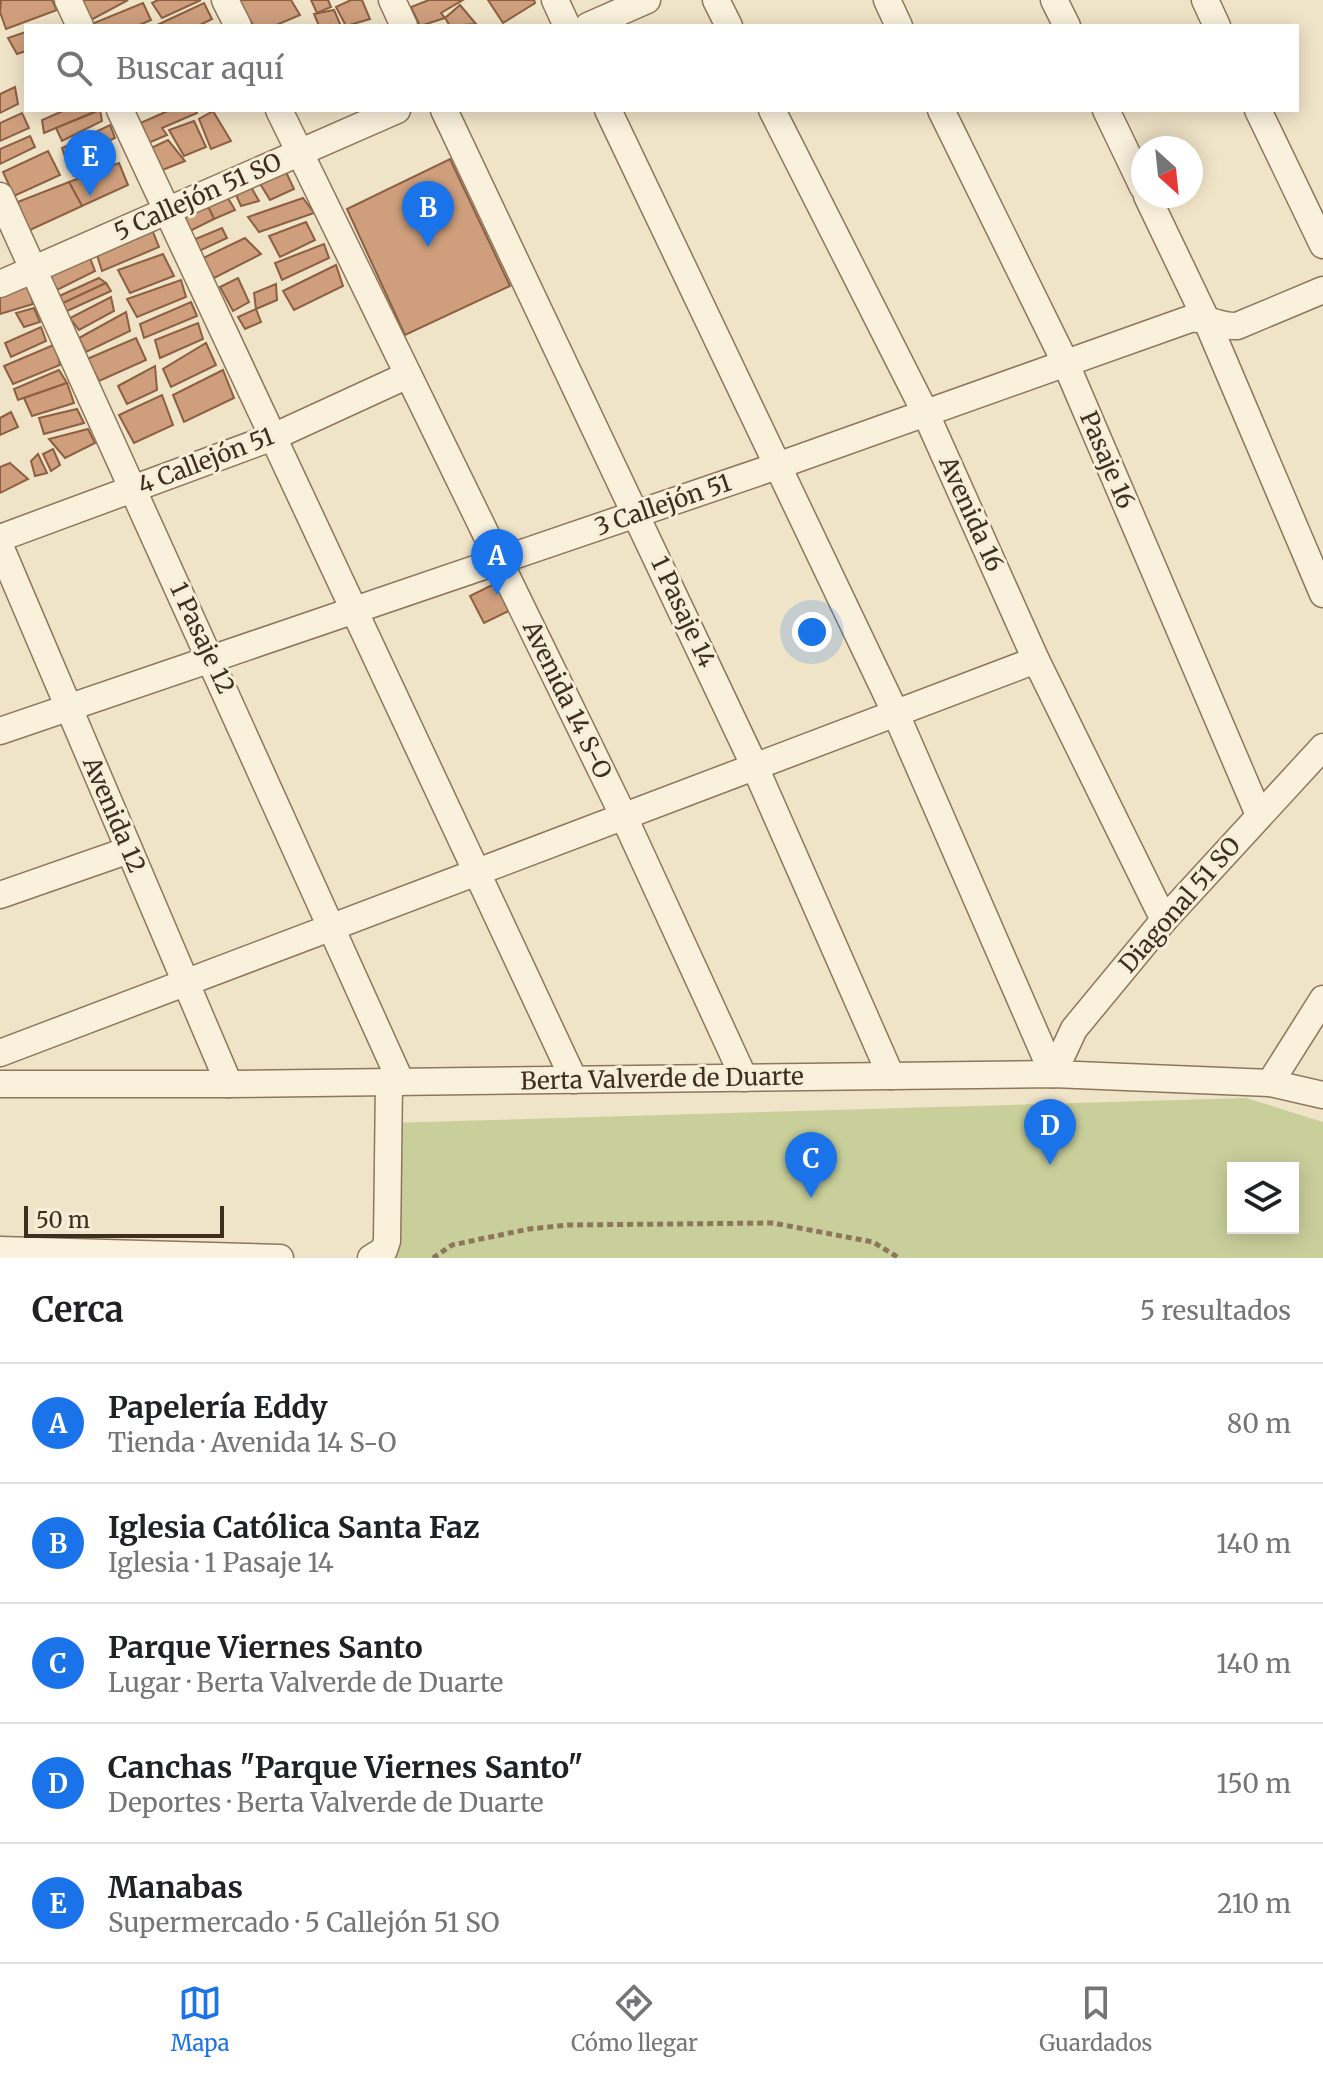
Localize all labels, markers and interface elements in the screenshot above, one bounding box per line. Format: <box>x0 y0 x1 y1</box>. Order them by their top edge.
search box <box>24 24 1299 112</box>
icon: search <box>52 46 96 90</box>
text: Buscar aquí <box>116 49 284 87</box>
pin: E <box>64 130 116 196</box>
north arrow <box>1131 136 1203 208</box>
street label: 5 Callejón 51 SO <box>109 146 286 247</box>
pin: B <box>402 181 454 247</box>
street label: Pasaje 16 <box>1073 406 1142 513</box>
street label: 4 Callejón 51 <box>133 420 278 501</box>
street label: Avenida 16 <box>932 451 1011 576</box>
street label: 3 Callejón 51 <box>591 467 735 542</box>
pin: A <box>471 529 523 595</box>
street label: 1 Pasaje 14 <box>644 551 723 673</box>
street label: 1 Pasaje 12 <box>163 577 242 699</box>
your location <box>792 612 832 652</box>
street label: Avenida 14 S-O <box>515 615 619 784</box>
street label: Avenida 12 <box>76 751 153 877</box>
street label: Diagonal 51 SO <box>1112 830 1247 979</box>
street label: Berta Valverde de Duarte <box>520 1061 804 1096</box>
pin: D <box>1024 1099 1076 1165</box>
pin: C <box>785 1132 837 1198</box>
map controls <box>1227 1162 1299 1234</box>
button: layers <box>1227 1162 1299 1234</box>
scale bar <box>24 1202 224 1238</box>
text: 50 m <box>36 1206 90 1234</box>
text: Cerca <box>32 1289 124 1331</box>
text: 5 resultados <box>1140 1294 1291 1327</box>
text: Papelería Eddy <box>108 1388 328 1426</box>
text: A <box>49 1407 67 1440</box>
text: 80 m <box>1227 1407 1291 1440</box>
text: Tienda · Avenida 14 S-O <box>108 1426 396 1459</box>
text: Iglesia Católica Santa Faz <box>108 1508 479 1546</box>
text: B <box>49 1527 67 1560</box>
text: 140 m <box>1216 1527 1291 1560</box>
text: Iglesia · 1 Pasaje 14 <box>108 1546 334 1579</box>
text: Parque Viernes Santo <box>108 1628 423 1666</box>
text: C <box>49 1647 67 1680</box>
text: 140 m <box>1216 1647 1291 1680</box>
text: Lugar · Berta Valverde de Duarte <box>108 1666 503 1699</box>
text: Canchas "Parque Viernes Santo" <box>108 1748 583 1786</box>
text: D <box>48 1767 68 1800</box>
text: 150 m <box>1217 1767 1291 1800</box>
text: Deportes · Berta Valverde de Duarte <box>108 1786 544 1819</box>
text: Manabas <box>108 1868 243 1906</box>
text: E <box>50 1887 66 1920</box>
text: 210 m <box>1217 1887 1291 1920</box>
text: Supermercado · 5 Callejón 51 SO <box>108 1906 500 1939</box>
tab: Mapa <box>171 1981 230 2057</box>
tab: Cómo llegar <box>571 1981 698 2057</box>
tab: Guardados <box>1039 1981 1152 2057</box>

